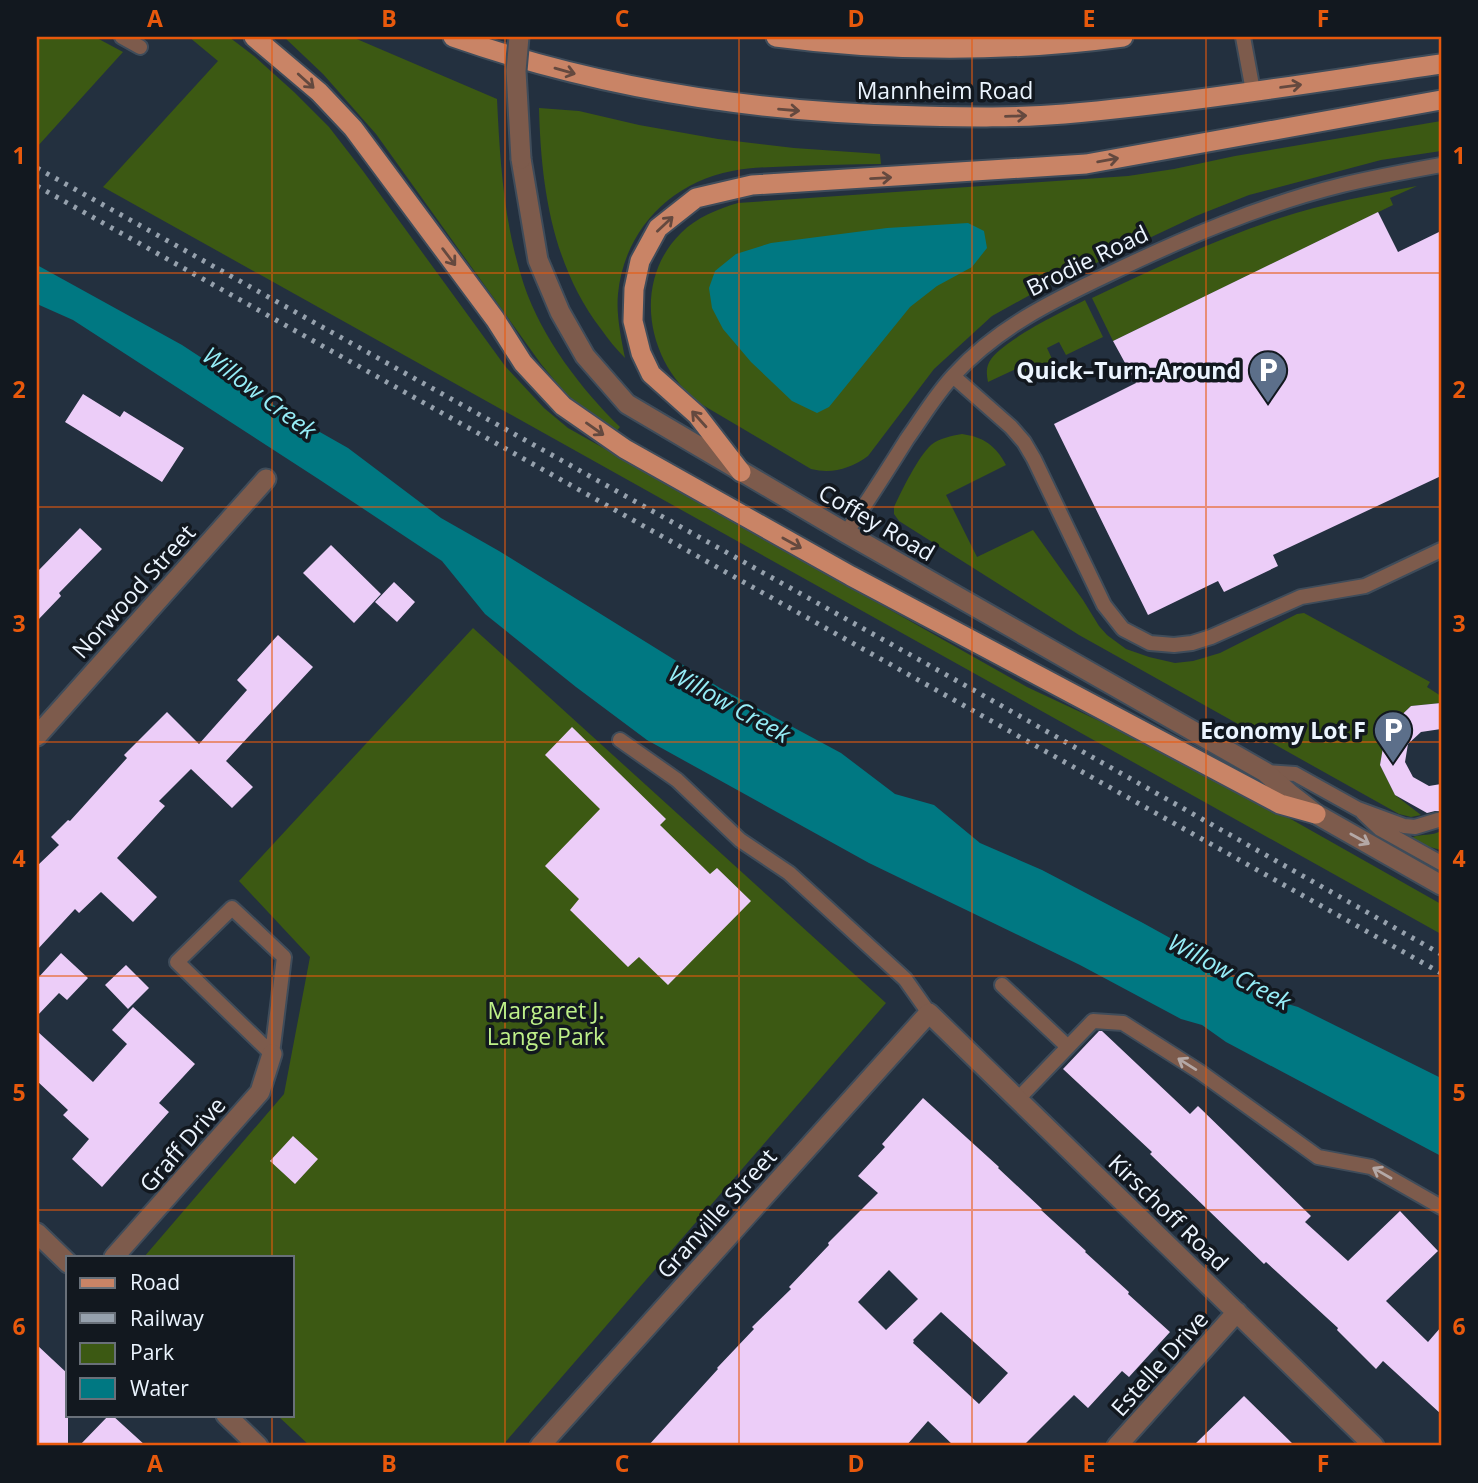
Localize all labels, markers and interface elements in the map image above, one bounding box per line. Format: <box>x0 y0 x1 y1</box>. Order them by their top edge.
text: A <box>147 2 163 34</box>
text: B <box>381 2 397 34</box>
text: C <box>615 2 629 34</box>
text: D <box>847 2 865 34</box>
text: E <box>1083 2 1095 34</box>
text: F <box>1317 2 1329 34</box>
one-way arrow <box>554 65 576 78</box>
one-way arrow <box>297 73 315 89</box>
street label: Mannheim Road <box>857 74 1033 106</box>
one-way arrow <box>1279 79 1302 92</box>
one-way arrow <box>777 104 800 117</box>
one-way arrow <box>1005 109 1028 123</box>
text: 1 <box>12 139 26 171</box>
text: 1 <box>1452 139 1466 171</box>
one-way arrow <box>1096 153 1119 166</box>
one-way arrow <box>869 171 892 184</box>
one-way arrow <box>655 216 673 233</box>
street label: Brodie Road <box>1021 217 1153 303</box>
one-way arrow <box>442 247 456 266</box>
water label: Willow Creek <box>196 338 325 446</box>
parking icon: Quick–Turn-Around <box>1247 349 1289 404</box>
place label: Quick–Turn-Around <box>1016 354 1241 386</box>
text: 2 <box>12 373 26 405</box>
text: 2 <box>1452 373 1466 405</box>
one-way arrow <box>691 410 707 428</box>
one-way arrow <box>585 422 604 436</box>
street label: Coffey Road <box>813 476 941 568</box>
street label: Norwood Street <box>64 517 202 665</box>
one-way arrow <box>781 537 802 550</box>
text: 3 <box>12 607 26 639</box>
text: 3 <box>1452 607 1466 639</box>
water label: Willow Creek <box>663 656 798 751</box>
parking icon: Economy Lot F <box>1372 709 1414 764</box>
place label: Economy Lot F <box>1200 714 1366 746</box>
one-way arrow <box>1349 833 1370 846</box>
text: 4 <box>12 842 26 874</box>
text: 4 <box>1452 842 1466 874</box>
water label: Willow Creek <box>1163 925 1298 1018</box>
park label: Margaret J. Lange Park <box>487 994 605 1052</box>
one-way arrow <box>1178 1056 1197 1071</box>
text: 5 <box>12 1076 26 1108</box>
text: 5 <box>1452 1076 1466 1108</box>
street label: Graff Drive <box>132 1089 232 1199</box>
street label: Granville Street <box>649 1141 783 1285</box>
street label: Kirschoff Road <box>1102 1146 1236 1278</box>
one-way arrow <box>1372 1166 1393 1179</box>
legend <box>66 1256 294 1416</box>
text: Road <box>130 1268 180 1296</box>
street label: Estelle Drive <box>1103 1303 1215 1423</box>
text: Railway <box>130 1304 204 1332</box>
text: 6 <box>12 1310 26 1342</box>
text: 6 <box>1452 1310 1466 1342</box>
text: Park <box>130 1338 174 1366</box>
text: Water <box>130 1374 189 1402</box>
text: A <box>147 1447 163 1479</box>
text: B <box>381 1447 397 1479</box>
text: C <box>615 1447 629 1479</box>
text: D <box>847 1447 865 1479</box>
text: E <box>1083 1447 1095 1479</box>
text: F <box>1317 1447 1329 1479</box>

